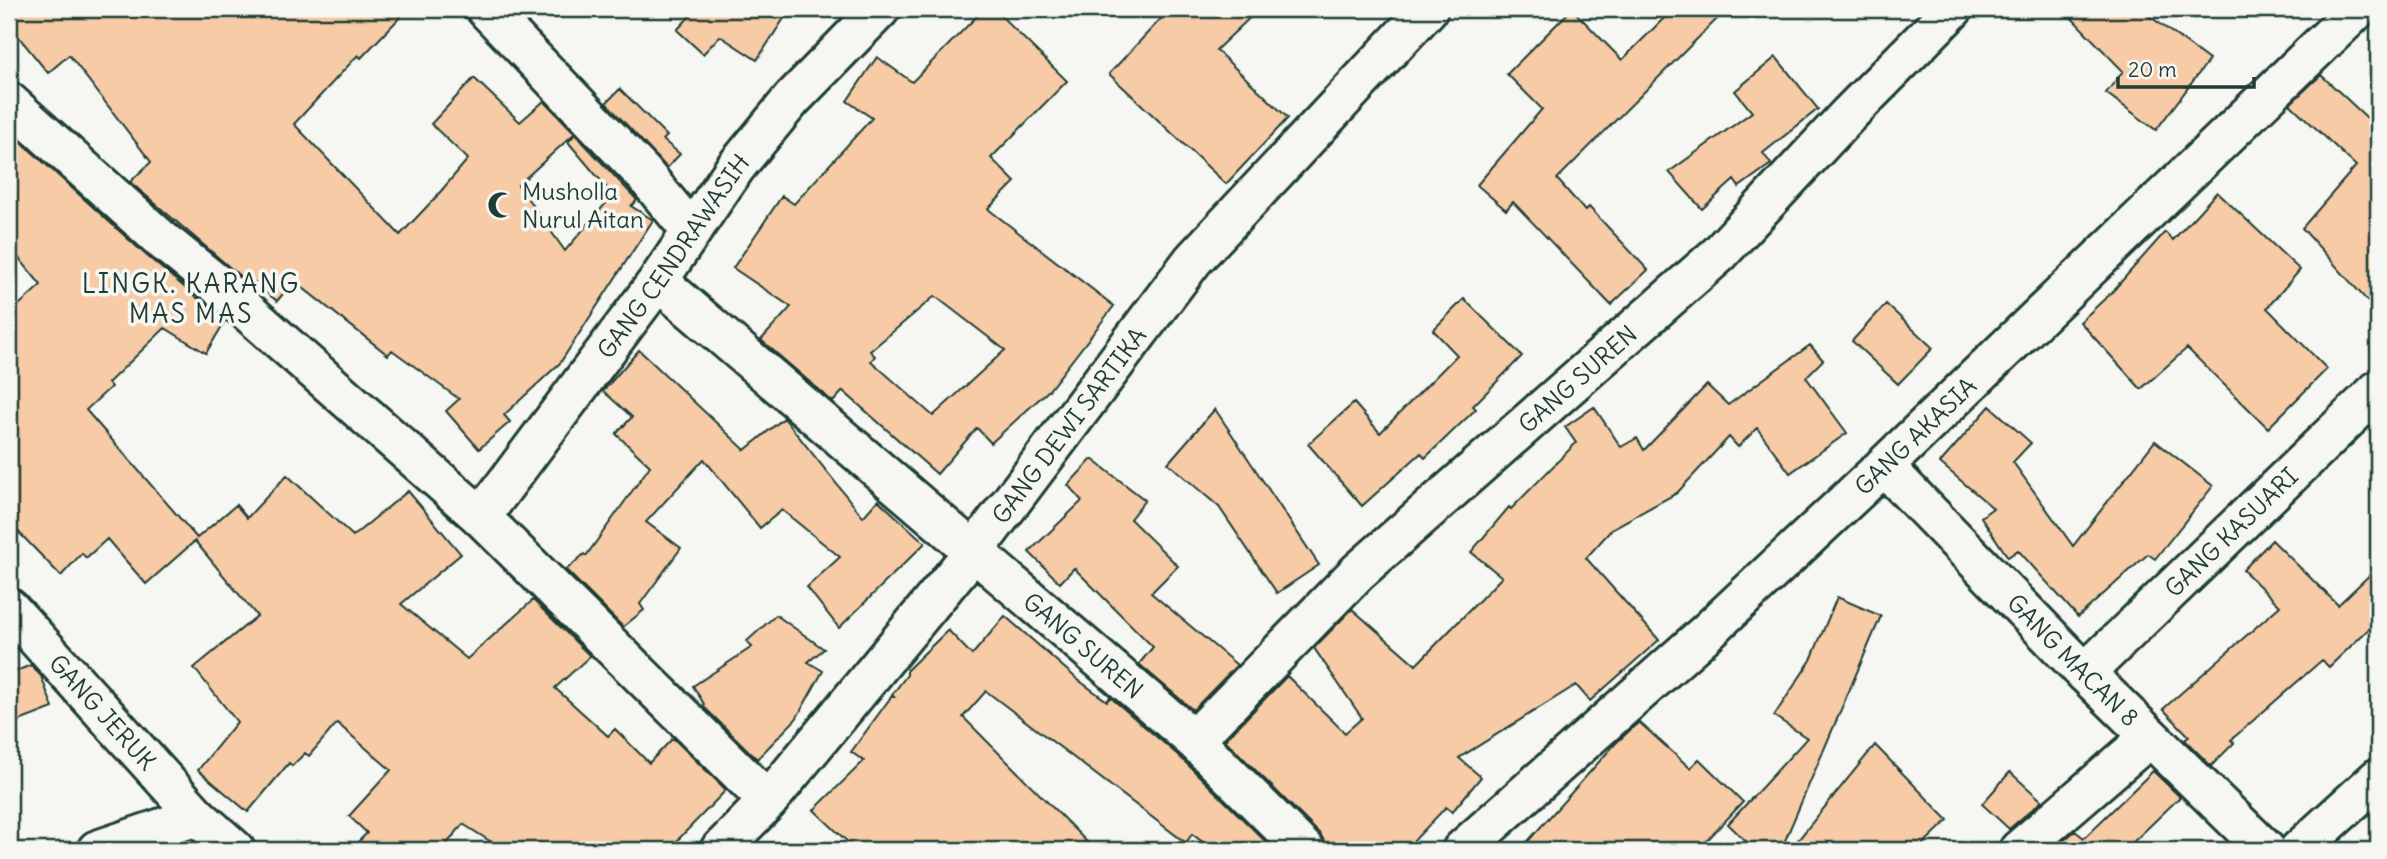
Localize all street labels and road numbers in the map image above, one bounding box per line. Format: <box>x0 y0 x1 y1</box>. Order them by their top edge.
street label: GANG CENDRAWASIH <box>590 148 755 364</box>
street label: GANG SUREN <box>1512 319 1643 439</box>
street label: GANG DEWI SARTIKA <box>985 321 1152 529</box>
street label: GANG AKASIA <box>1848 370 1982 501</box>
street label: GANG KASUARI <box>2158 461 2304 603</box>
street label: GANG SUREN <box>1017 586 1149 705</box>
street label: GANG MACAN 8 <box>2001 587 2145 733</box>
street label: GANG JERUK <box>43 648 163 776</box>

